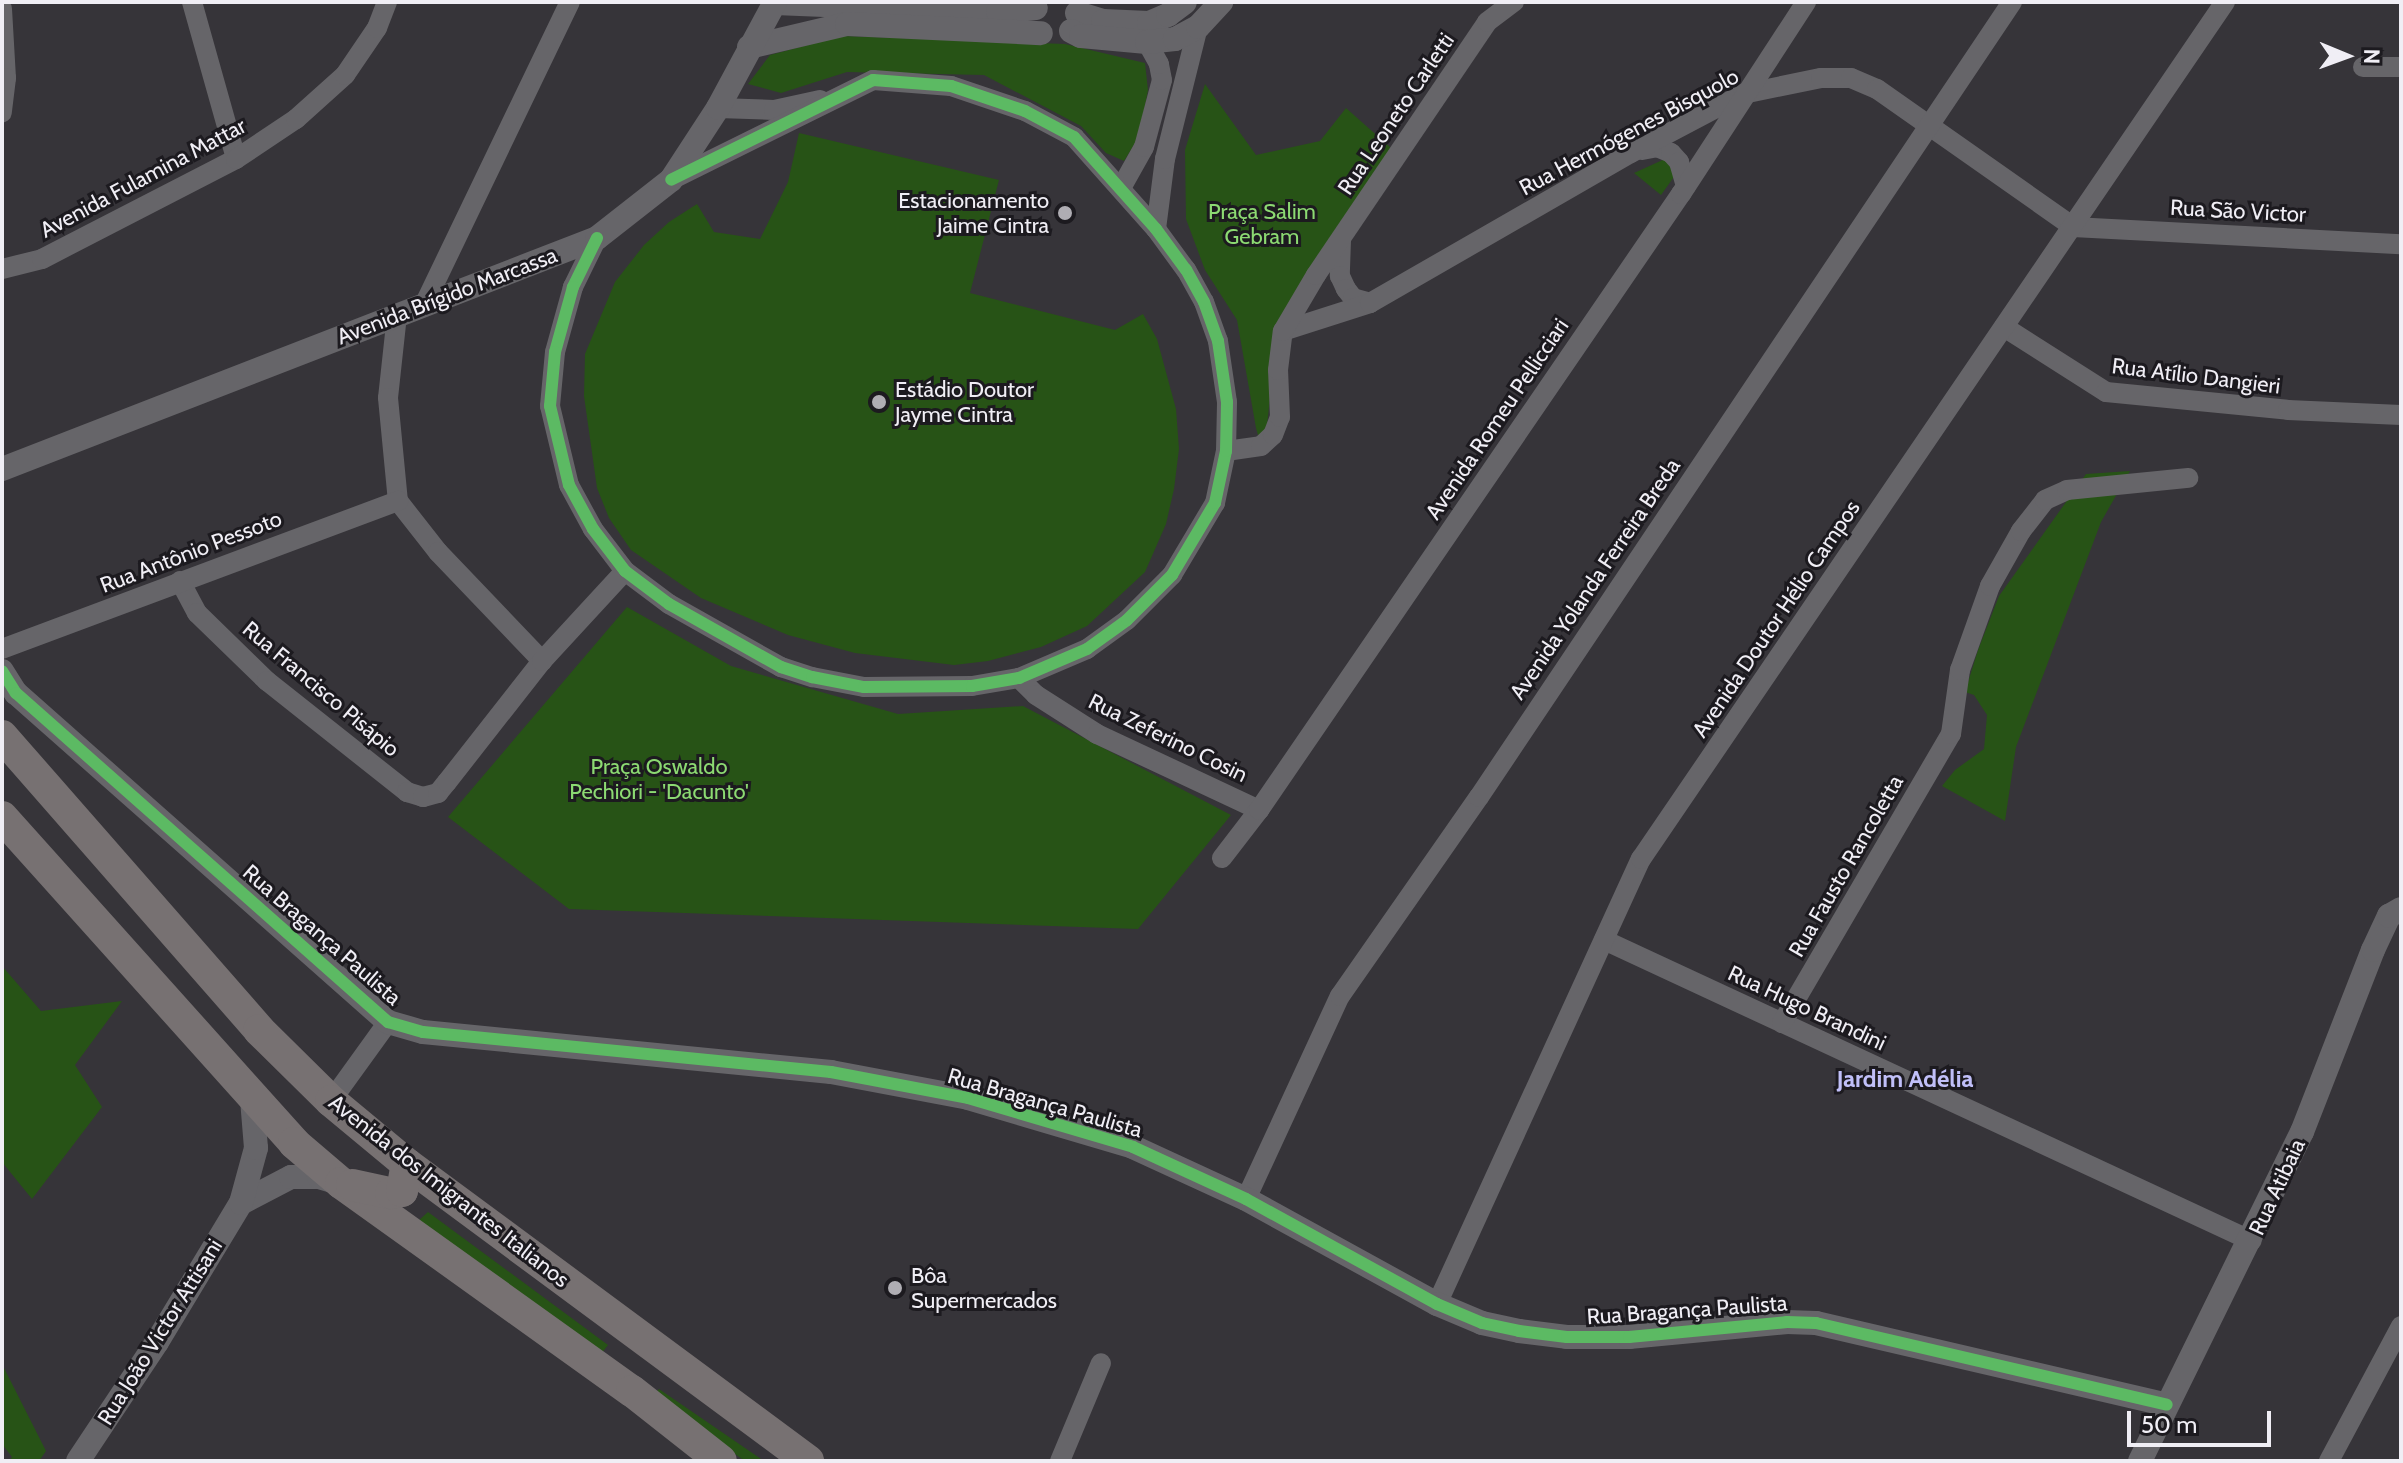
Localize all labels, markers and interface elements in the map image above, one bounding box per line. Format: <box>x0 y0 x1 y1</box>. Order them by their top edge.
north arrow <box>2307 16 2387 96</box>
street label: Rua Leoneto Carletti <box>1332 28 1460 200</box>
text: N <box>2358 48 2385 64</box>
street label: Rua Hermógenes Bisquolo <box>1515 63 1743 201</box>
street label: Avenida Fulamina Mattar <box>36 112 250 244</box>
place label: Estacionamento Jaime Cintra <box>898 187 1049 238</box>
street label: Rua São Victor <box>2169 194 2307 228</box>
park label: Praça Salim Gebram <box>1208 198 1316 250</box>
marker: Estacionamento Jaime Cintra <box>1056 204 1074 222</box>
street label: Avenida Brígido Marcassa <box>333 242 561 350</box>
street label: Avenida Romeu Pellicciari <box>1420 314 1574 524</box>
street label: Rua Atílio Dangieri <box>2110 353 2282 399</box>
place label: Estádio Doutor Jayme Cintra <box>895 376 1034 428</box>
marker: Estádio Doutor Jayme Cintra <box>870 393 888 411</box>
street label: Avenida Yolanda Ferreira Breda <box>1504 453 1686 705</box>
street label: Avenida Doutor Hélio Campos <box>1687 495 1865 743</box>
street label: Rua Antônio Pessoto <box>97 505 285 599</box>
street label: Rua Francisco Pisápio <box>237 616 405 762</box>
street label: Rua Zeferino Cosin <box>1084 688 1252 788</box>
park label: Praça Oswaldo Pechiori - 'Dacunto' <box>569 753 749 804</box>
street label: Rua Fausto Rancoletta <box>1783 770 1909 962</box>
street label: Rua Bragança Paulista <box>237 859 407 1011</box>
street label: Rua Hugo Brandini <box>1724 960 1890 1056</box>
street label: Rua Bragança Paulista <box>945 1063 1145 1143</box>
district label: Jardim Adélia <box>1837 1065 1973 1093</box>
street label: Avenida dos Imigrantes Italianos <box>324 1089 574 1293</box>
street label: Rua Atibaia <box>2243 1135 2311 1239</box>
street label: Rua João Victor Attisani <box>92 1234 228 1430</box>
place label: Bôa Supermercados <box>911 1262 1057 1314</box>
marker: Bôa Supermercados <box>886 1279 904 1297</box>
street label: Rua Bragança Paulista <box>1586 1290 1788 1330</box>
scale bar <box>2131 1395 2275 1445</box>
text: 50 m <box>2141 1410 2197 1439</box>

